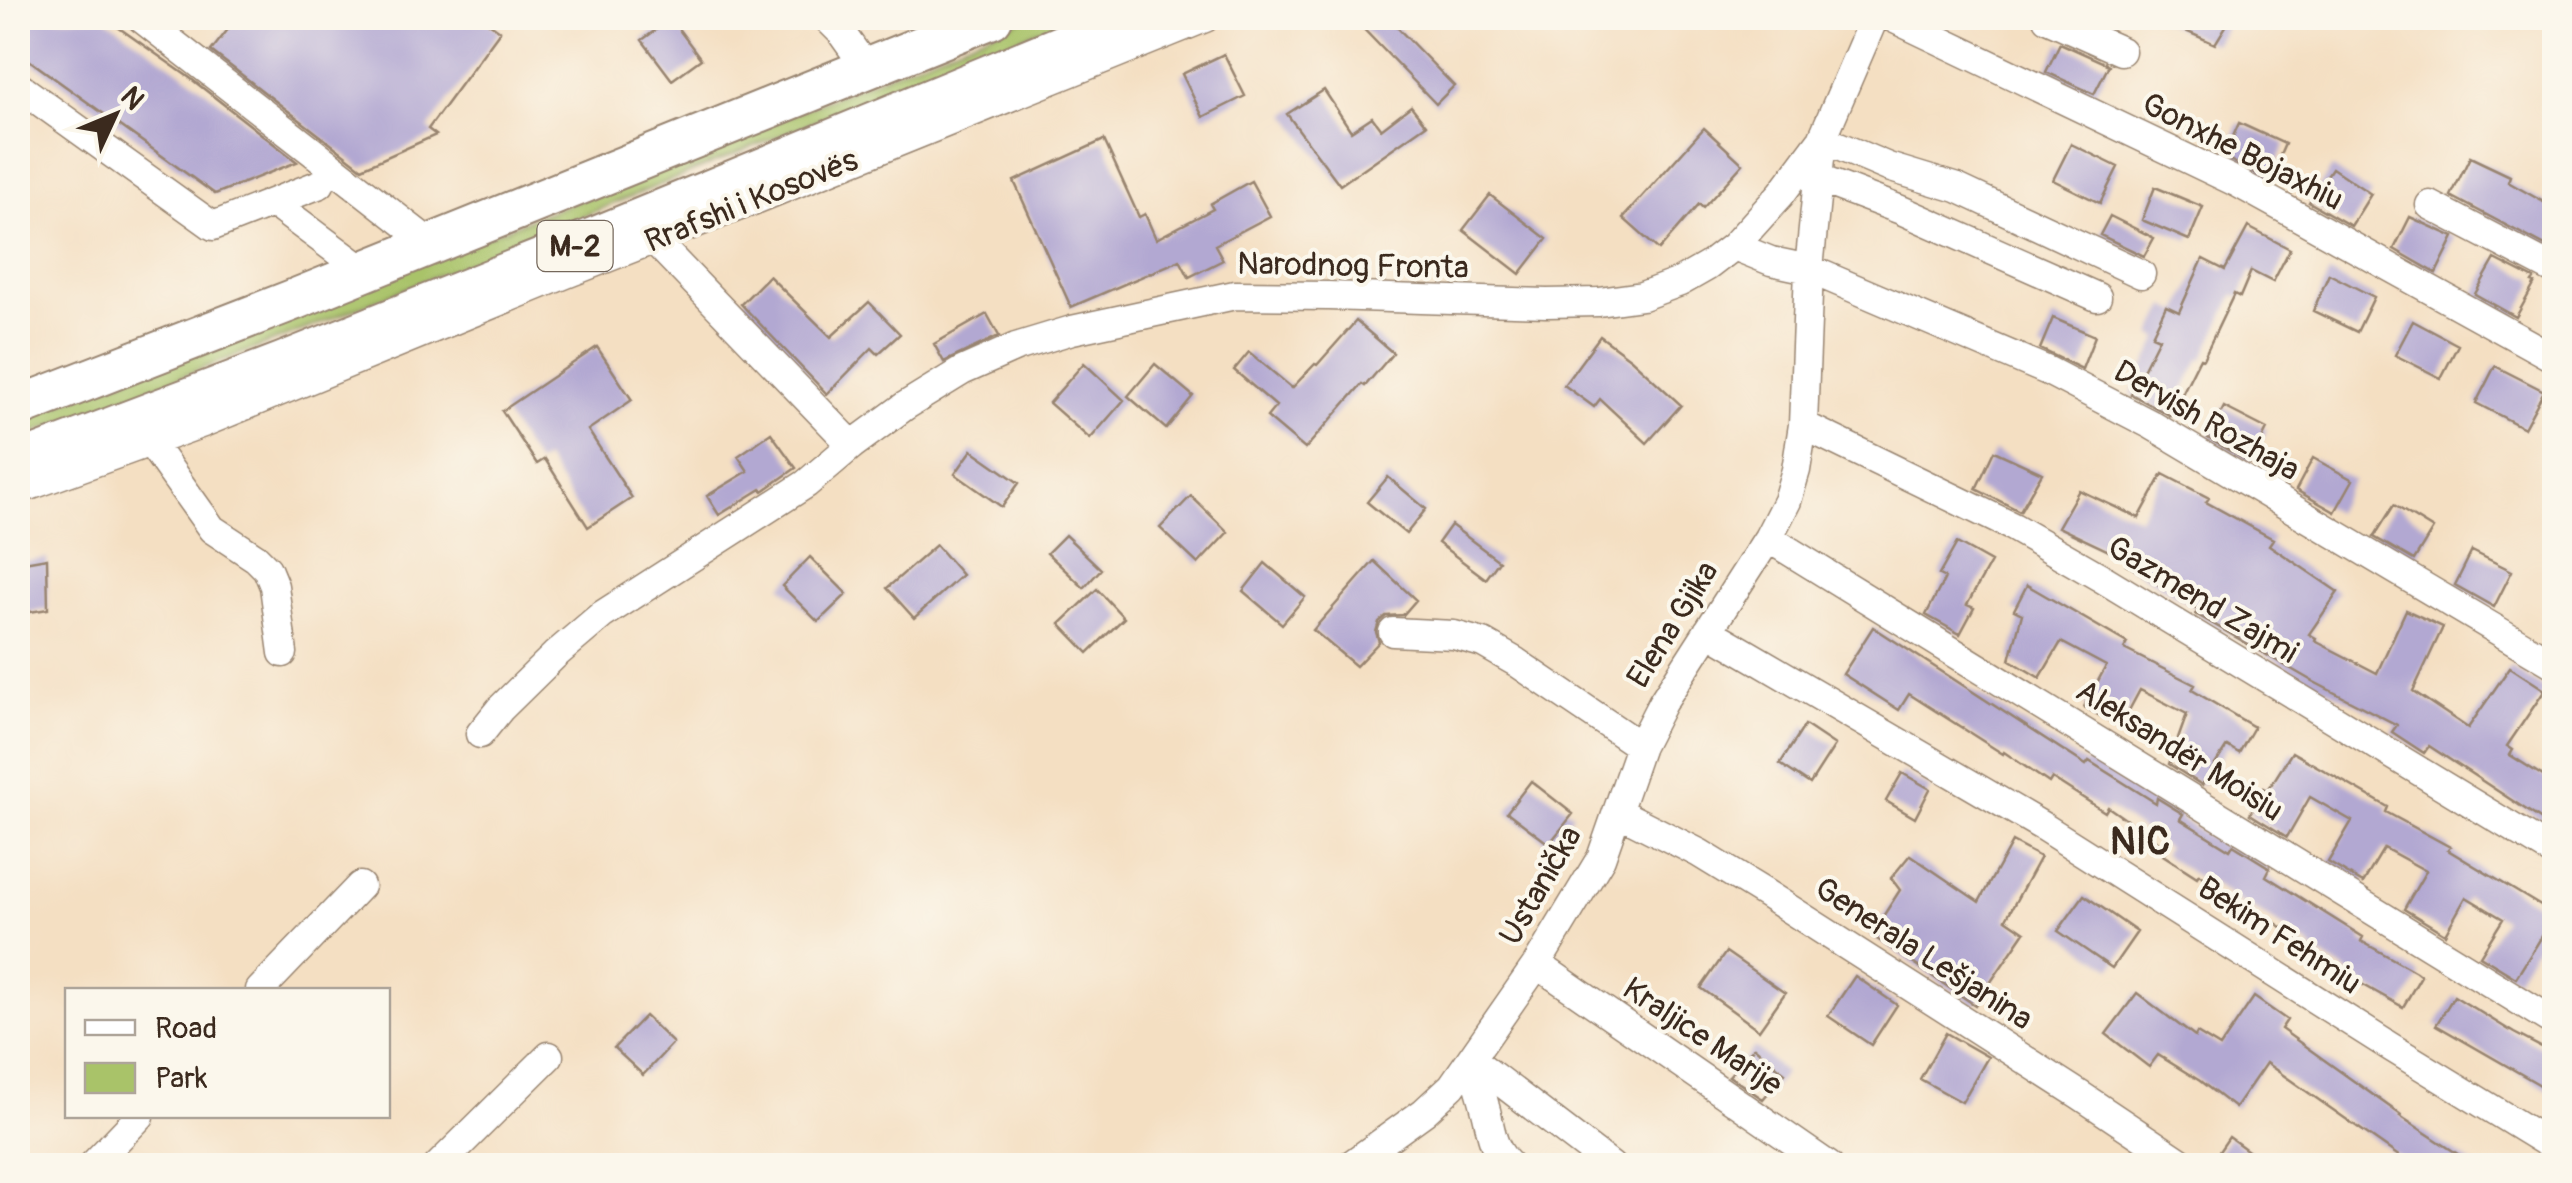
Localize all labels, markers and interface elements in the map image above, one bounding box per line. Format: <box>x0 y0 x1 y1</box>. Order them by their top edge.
north arrow <box>65 65 165 165</box>
text: N <box>113 80 151 118</box>
street label: Gonxhe Bojaxhiu <box>2135 84 2350 220</box>
street label: Rrafshi i Kosovës <box>639 140 864 262</box>
road number: M-2 <box>538 221 612 271</box>
street label: Narodnog Fronta <box>1237 244 1469 288</box>
street label: Dervish Rozhaja <box>2106 352 2307 490</box>
street label: Gazmend Zajmi <box>2100 527 2305 672</box>
street label: Elena Gjika <box>1618 554 1727 695</box>
street label: Aleksandër Moisiu <box>2068 671 2291 831</box>
district label: NIC <box>2110 818 2170 866</box>
street label: Ustanička <box>1491 819 1591 952</box>
street label: Generala Lešjanina <box>1807 868 2040 1039</box>
street label: Bekim Fehmiu <box>2190 868 2369 1003</box>
street label: Kraljice Marije <box>1615 969 1790 1105</box>
legend <box>65 988 390 1118</box>
text: Road <box>155 1010 217 1047</box>
text: Park <box>155 1060 208 1097</box>

